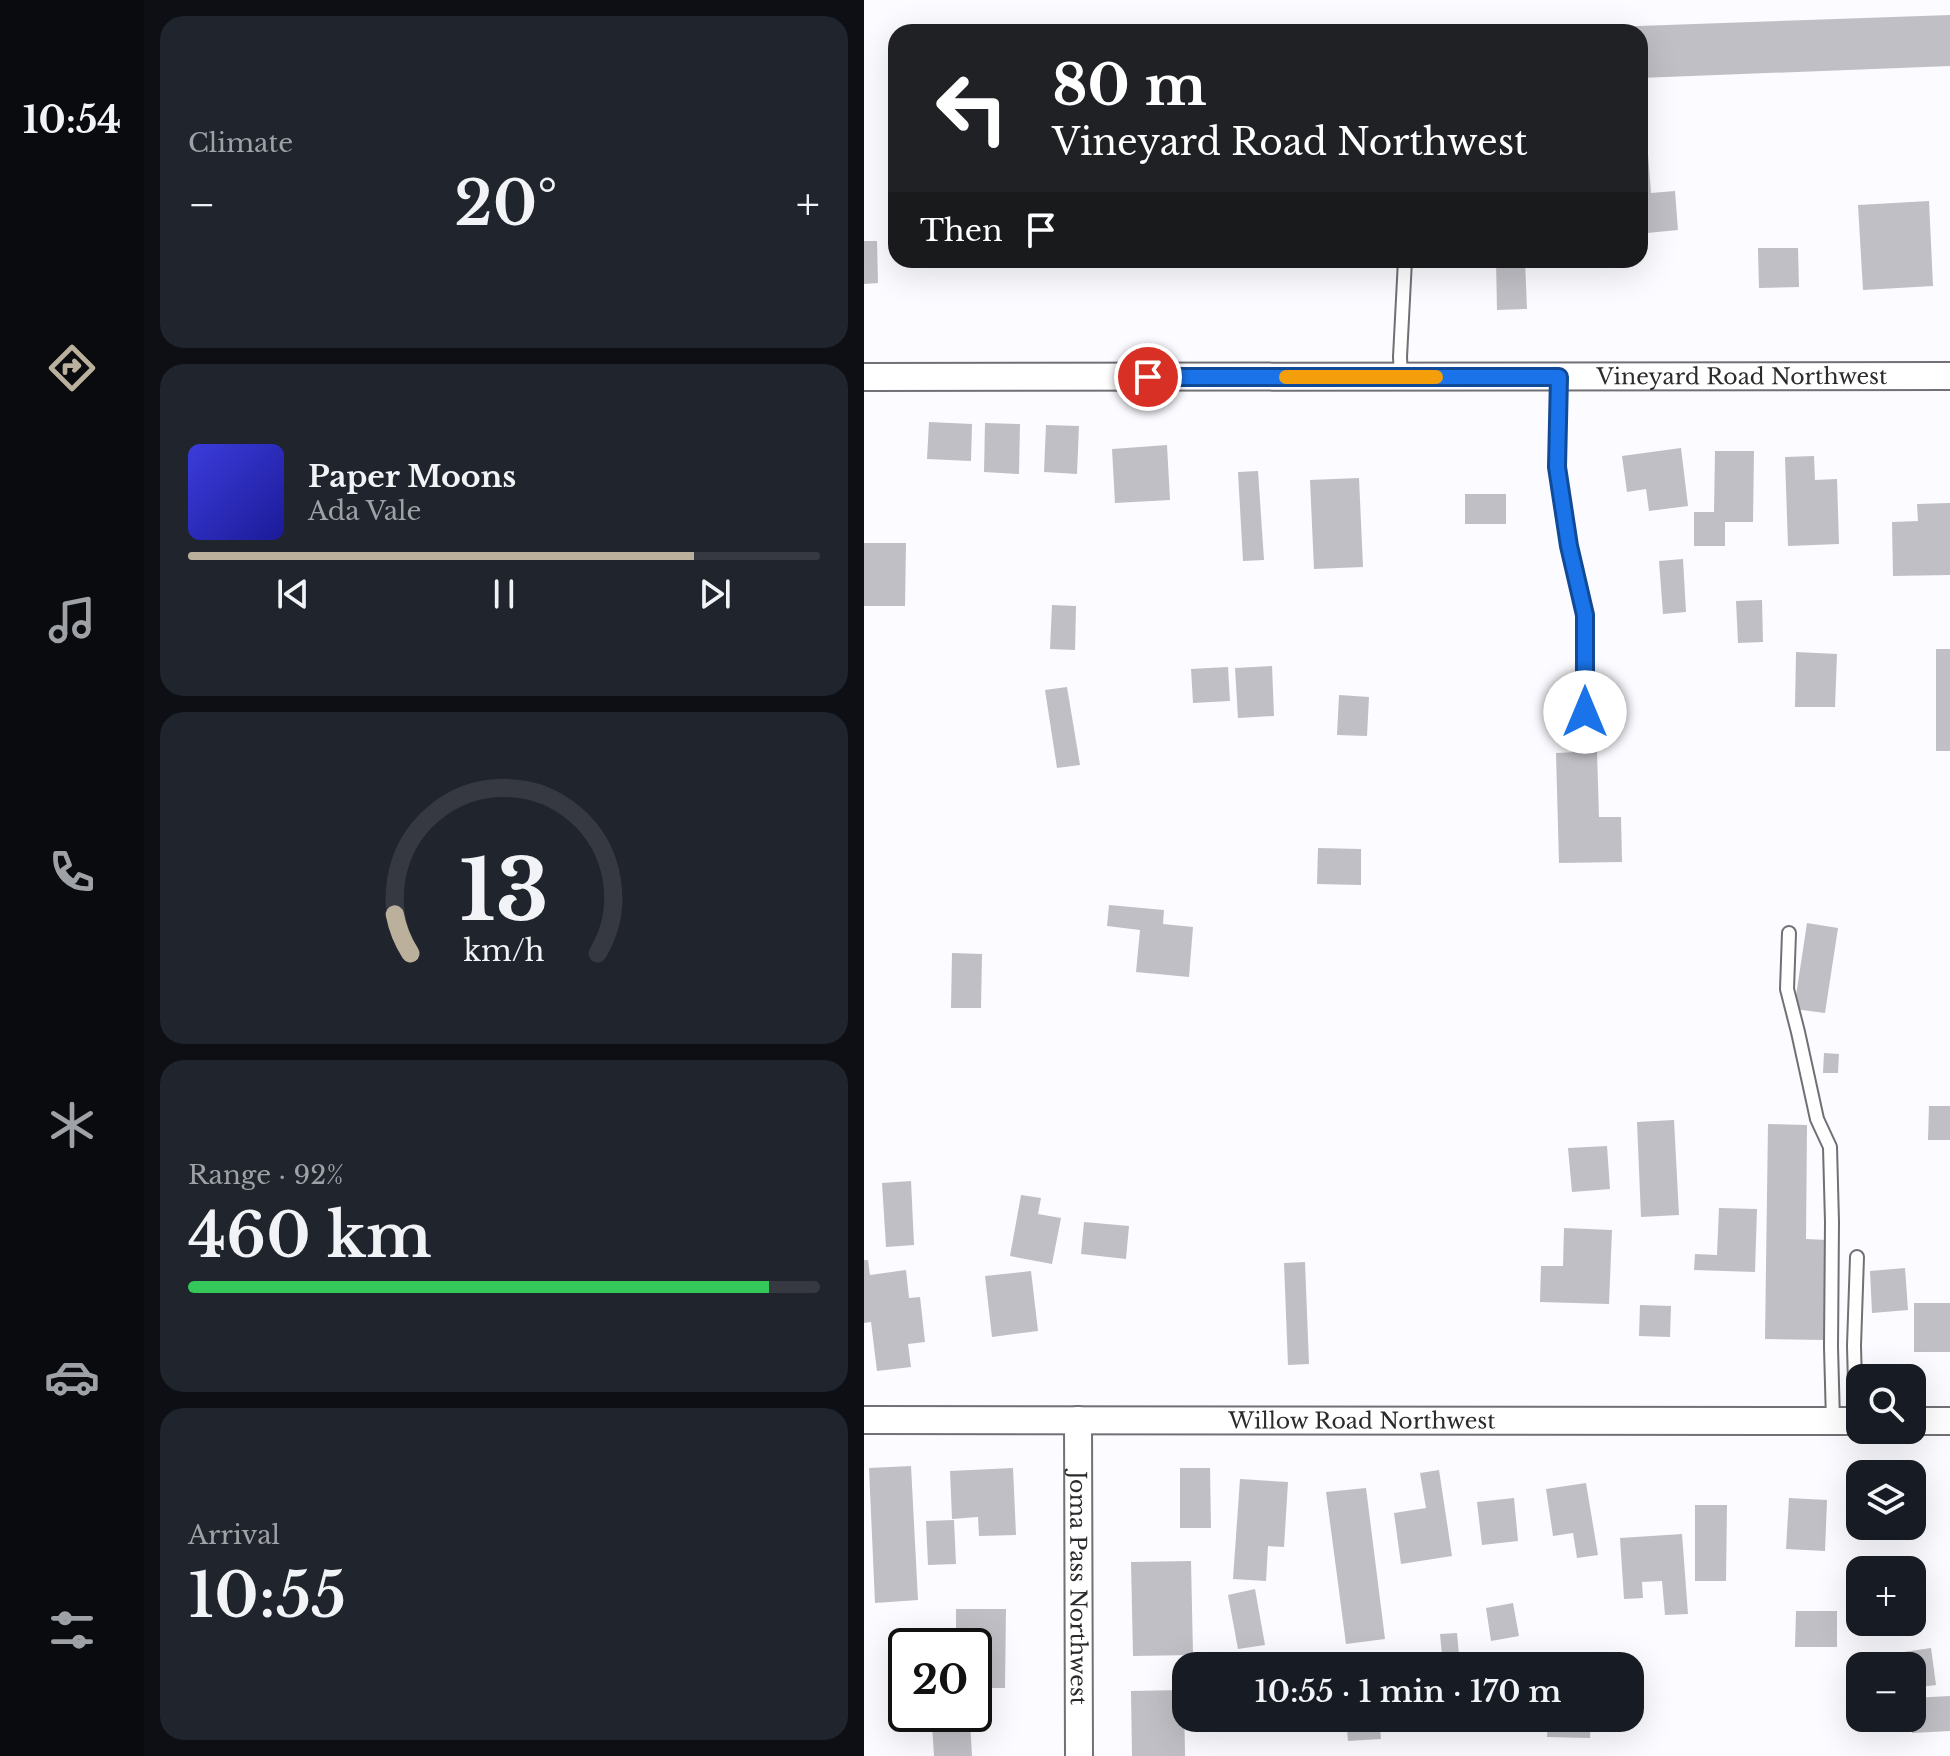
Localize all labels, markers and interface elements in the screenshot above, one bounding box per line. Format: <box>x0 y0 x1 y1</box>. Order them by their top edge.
text: 80 m <box>1052 51 1207 120</box>
icon: left <box>920 56 1024 160</box>
text: 10:54 <box>23 98 121 143</box>
text: Vineyard Road Northwest <box>1052 120 1528 165</box>
text: Climate <box>188 127 293 159</box>
text: 20° <box>454 167 557 241</box>
text: − <box>188 177 216 232</box>
text: + <box>796 177 820 232</box>
icon: arrive <box>1019 208 1063 252</box>
text: Then <box>920 212 1003 249</box>
icon: directions <box>44 340 100 396</box>
pin <box>1114 343 1182 411</box>
icon: arrive <box>1126 355 1170 399</box>
street label: Vineyard Road Northwest <box>1596 363 1888 390</box>
text: Paper Moons <box>308 458 516 495</box>
text: Ada Vale <box>308 495 421 527</box>
icon: previous <box>271 572 315 616</box>
icon: pause <box>482 572 526 616</box>
icon: next <box>693 572 737 616</box>
icon: music <box>44 592 100 648</box>
position arrow <box>1543 670 1627 754</box>
text: 13 <box>459 839 549 942</box>
icon: phone <box>44 844 100 900</box>
text: km/h <box>463 933 545 969</box>
icon: climate <box>44 1097 100 1153</box>
text: Range · 92% <box>188 1159 344 1191</box>
text: 460 km <box>188 1199 432 1273</box>
icon: car <box>44 1349 100 1405</box>
map controls <box>1846 1364 1926 1732</box>
button: search <box>1846 1364 1926 1444</box>
street label: Willow Road Northwest <box>1227 1407 1496 1434</box>
button: layers <box>1846 1460 1926 1540</box>
street label: Joma Pass Northwest <box>1065 1468 1092 1706</box>
text: Arrival <box>188 1519 280 1551</box>
button: + <box>1846 1556 1926 1636</box>
text: 10:55 <box>188 1559 346 1633</box>
icon: filters <box>44 1602 100 1658</box>
speed limit sign: 20 <box>888 1628 992 1732</box>
button: − <box>1846 1652 1926 1732</box>
text: 10:55 · 1 min · 170 m <box>1255 1673 1562 1710</box>

